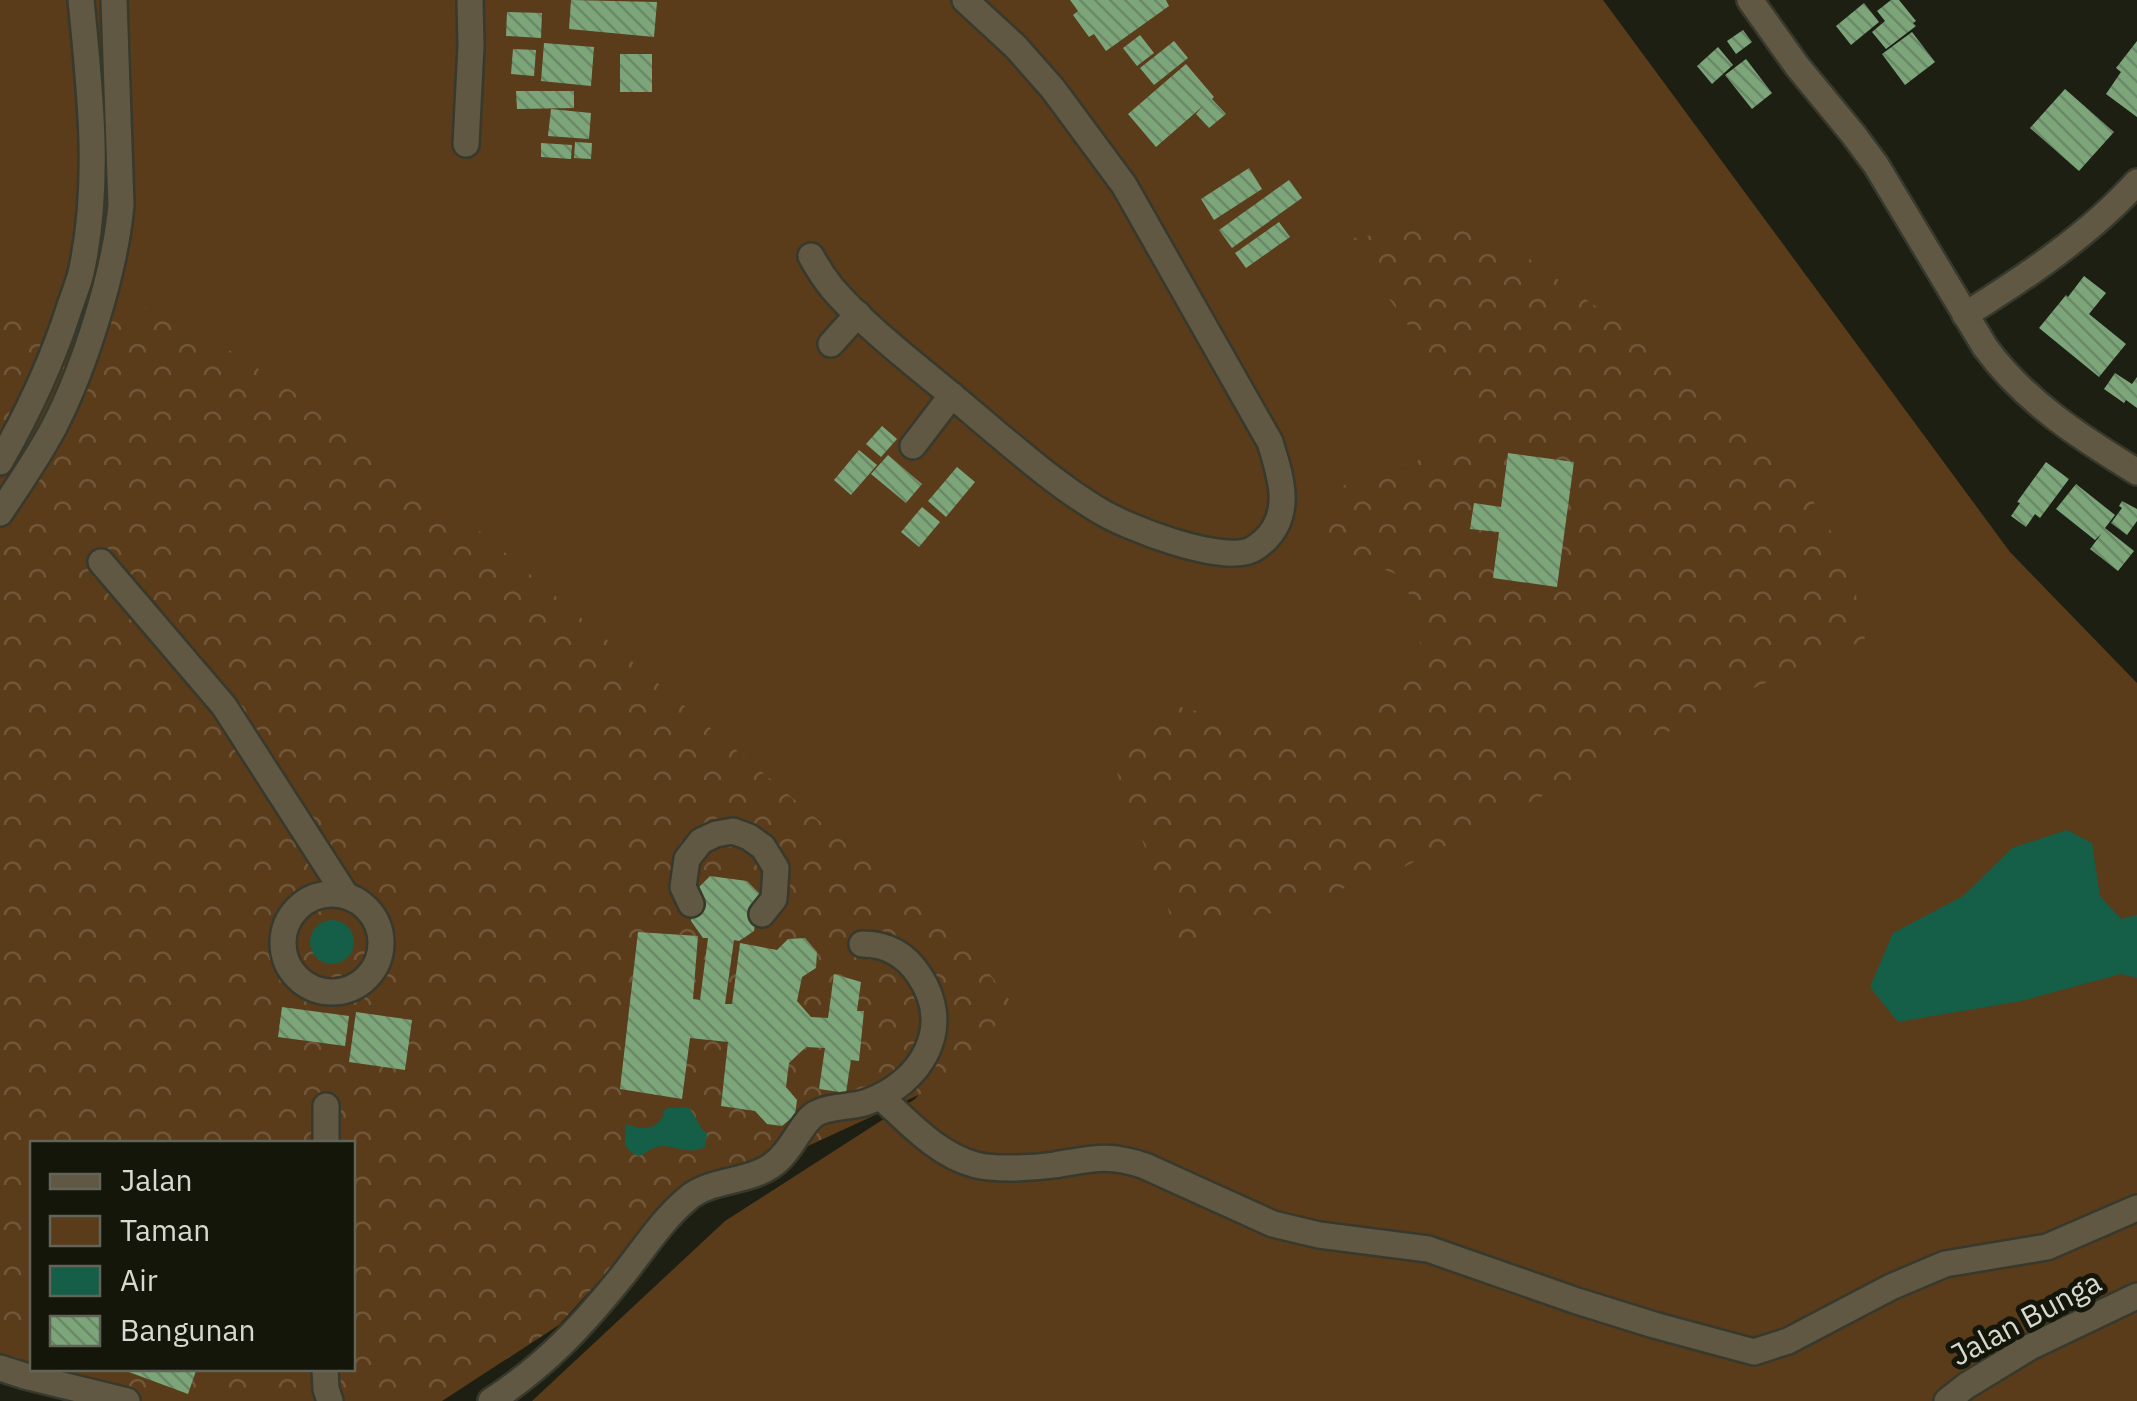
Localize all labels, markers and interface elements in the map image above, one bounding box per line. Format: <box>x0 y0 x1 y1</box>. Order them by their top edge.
legend <box>30 1141 355 1371</box>
text: Jalan <box>120 1160 193 1199</box>
text: Taman <box>120 1210 210 1249</box>
text: Air <box>120 1260 158 1299</box>
street label: Jalan Bunga <box>1943 1262 2107 1374</box>
text: Bangunan <box>120 1310 256 1349</box>

